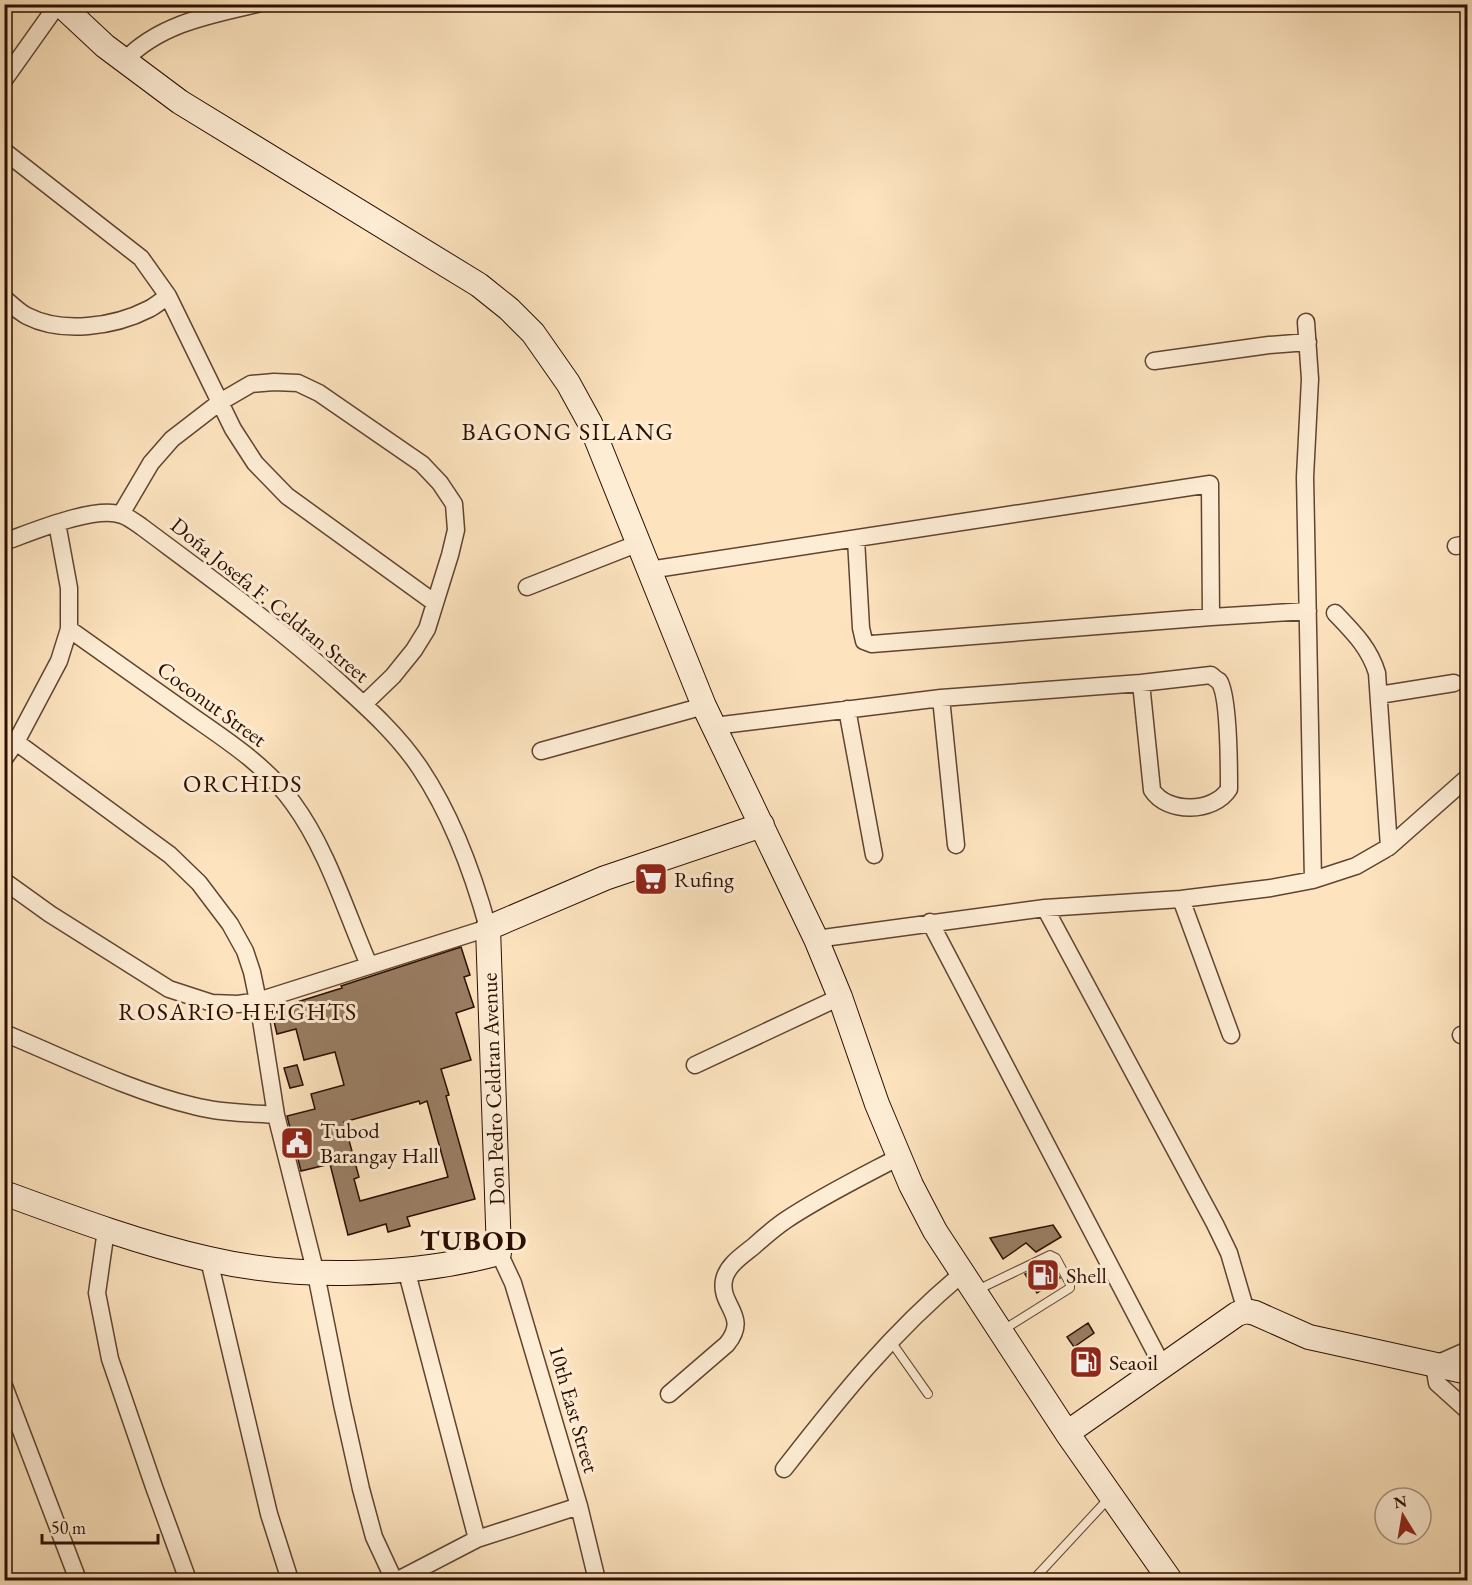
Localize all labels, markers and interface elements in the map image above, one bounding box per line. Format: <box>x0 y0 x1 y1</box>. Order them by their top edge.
district label: BAGONG SILANG <box>461 416 675 447</box>
street label: Doña Josefa F. Celdran Street <box>165 511 375 689</box>
street label: Coconut Street <box>151 654 273 754</box>
district label: ORCHIDS <box>183 768 303 799</box>
supermarket icon: Rufing <box>633 861 669 897</box>
place label: Rufing <box>674 865 734 894</box>
street label: Don Pedro Celdran Avenue <box>474 972 512 1206</box>
district label: ROSARIO HEIGHTS <box>118 996 358 1027</box>
place label: Tubod Barangay Hall <box>320 1116 439 1170</box>
public building icon: Tubod Barangay Hall <box>279 1125 315 1161</box>
district label: TUBOD <box>420 1222 528 1258</box>
fuel station icon: Shell <box>1025 1257 1061 1293</box>
place label: Shell <box>1066 1261 1107 1290</box>
street label: 10th East Street <box>542 1342 606 1476</box>
fuel station icon: Seaoil <box>1068 1344 1104 1380</box>
place label: Seaoil <box>1109 1348 1158 1377</box>
north arrow <box>1373 1486 1433 1546</box>
text: N <box>1392 1490 1409 1513</box>
scale bar <box>42 1507 158 1545</box>
text: 50 m <box>51 1516 86 1539</box>

